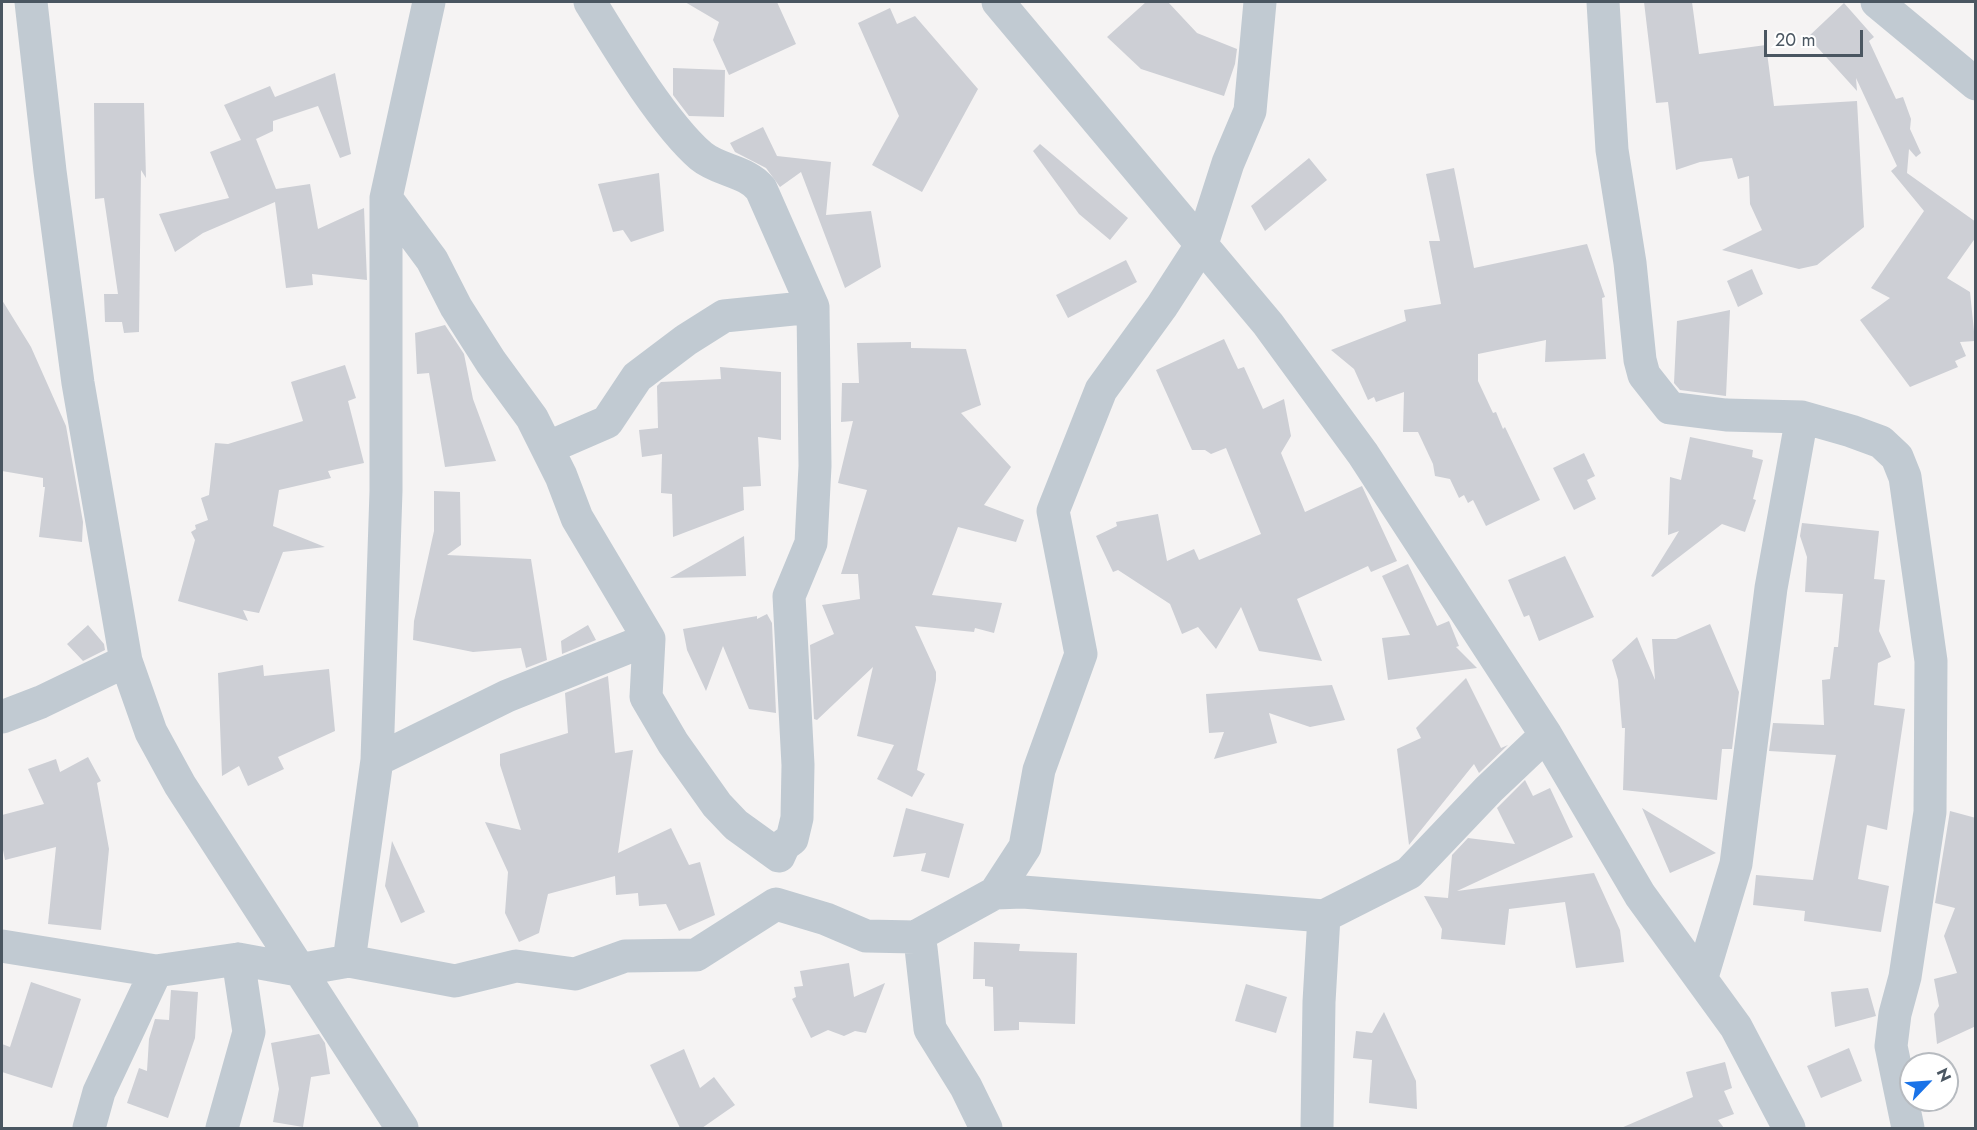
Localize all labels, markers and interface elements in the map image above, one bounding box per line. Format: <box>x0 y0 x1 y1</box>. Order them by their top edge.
scale bar <box>1767 18 1866 56</box>
text: 20 m <box>1775 27 1815 53</box>
north arrow <box>1899 1052 1959 1112</box>
text: N <box>1931 1064 1957 1086</box>

